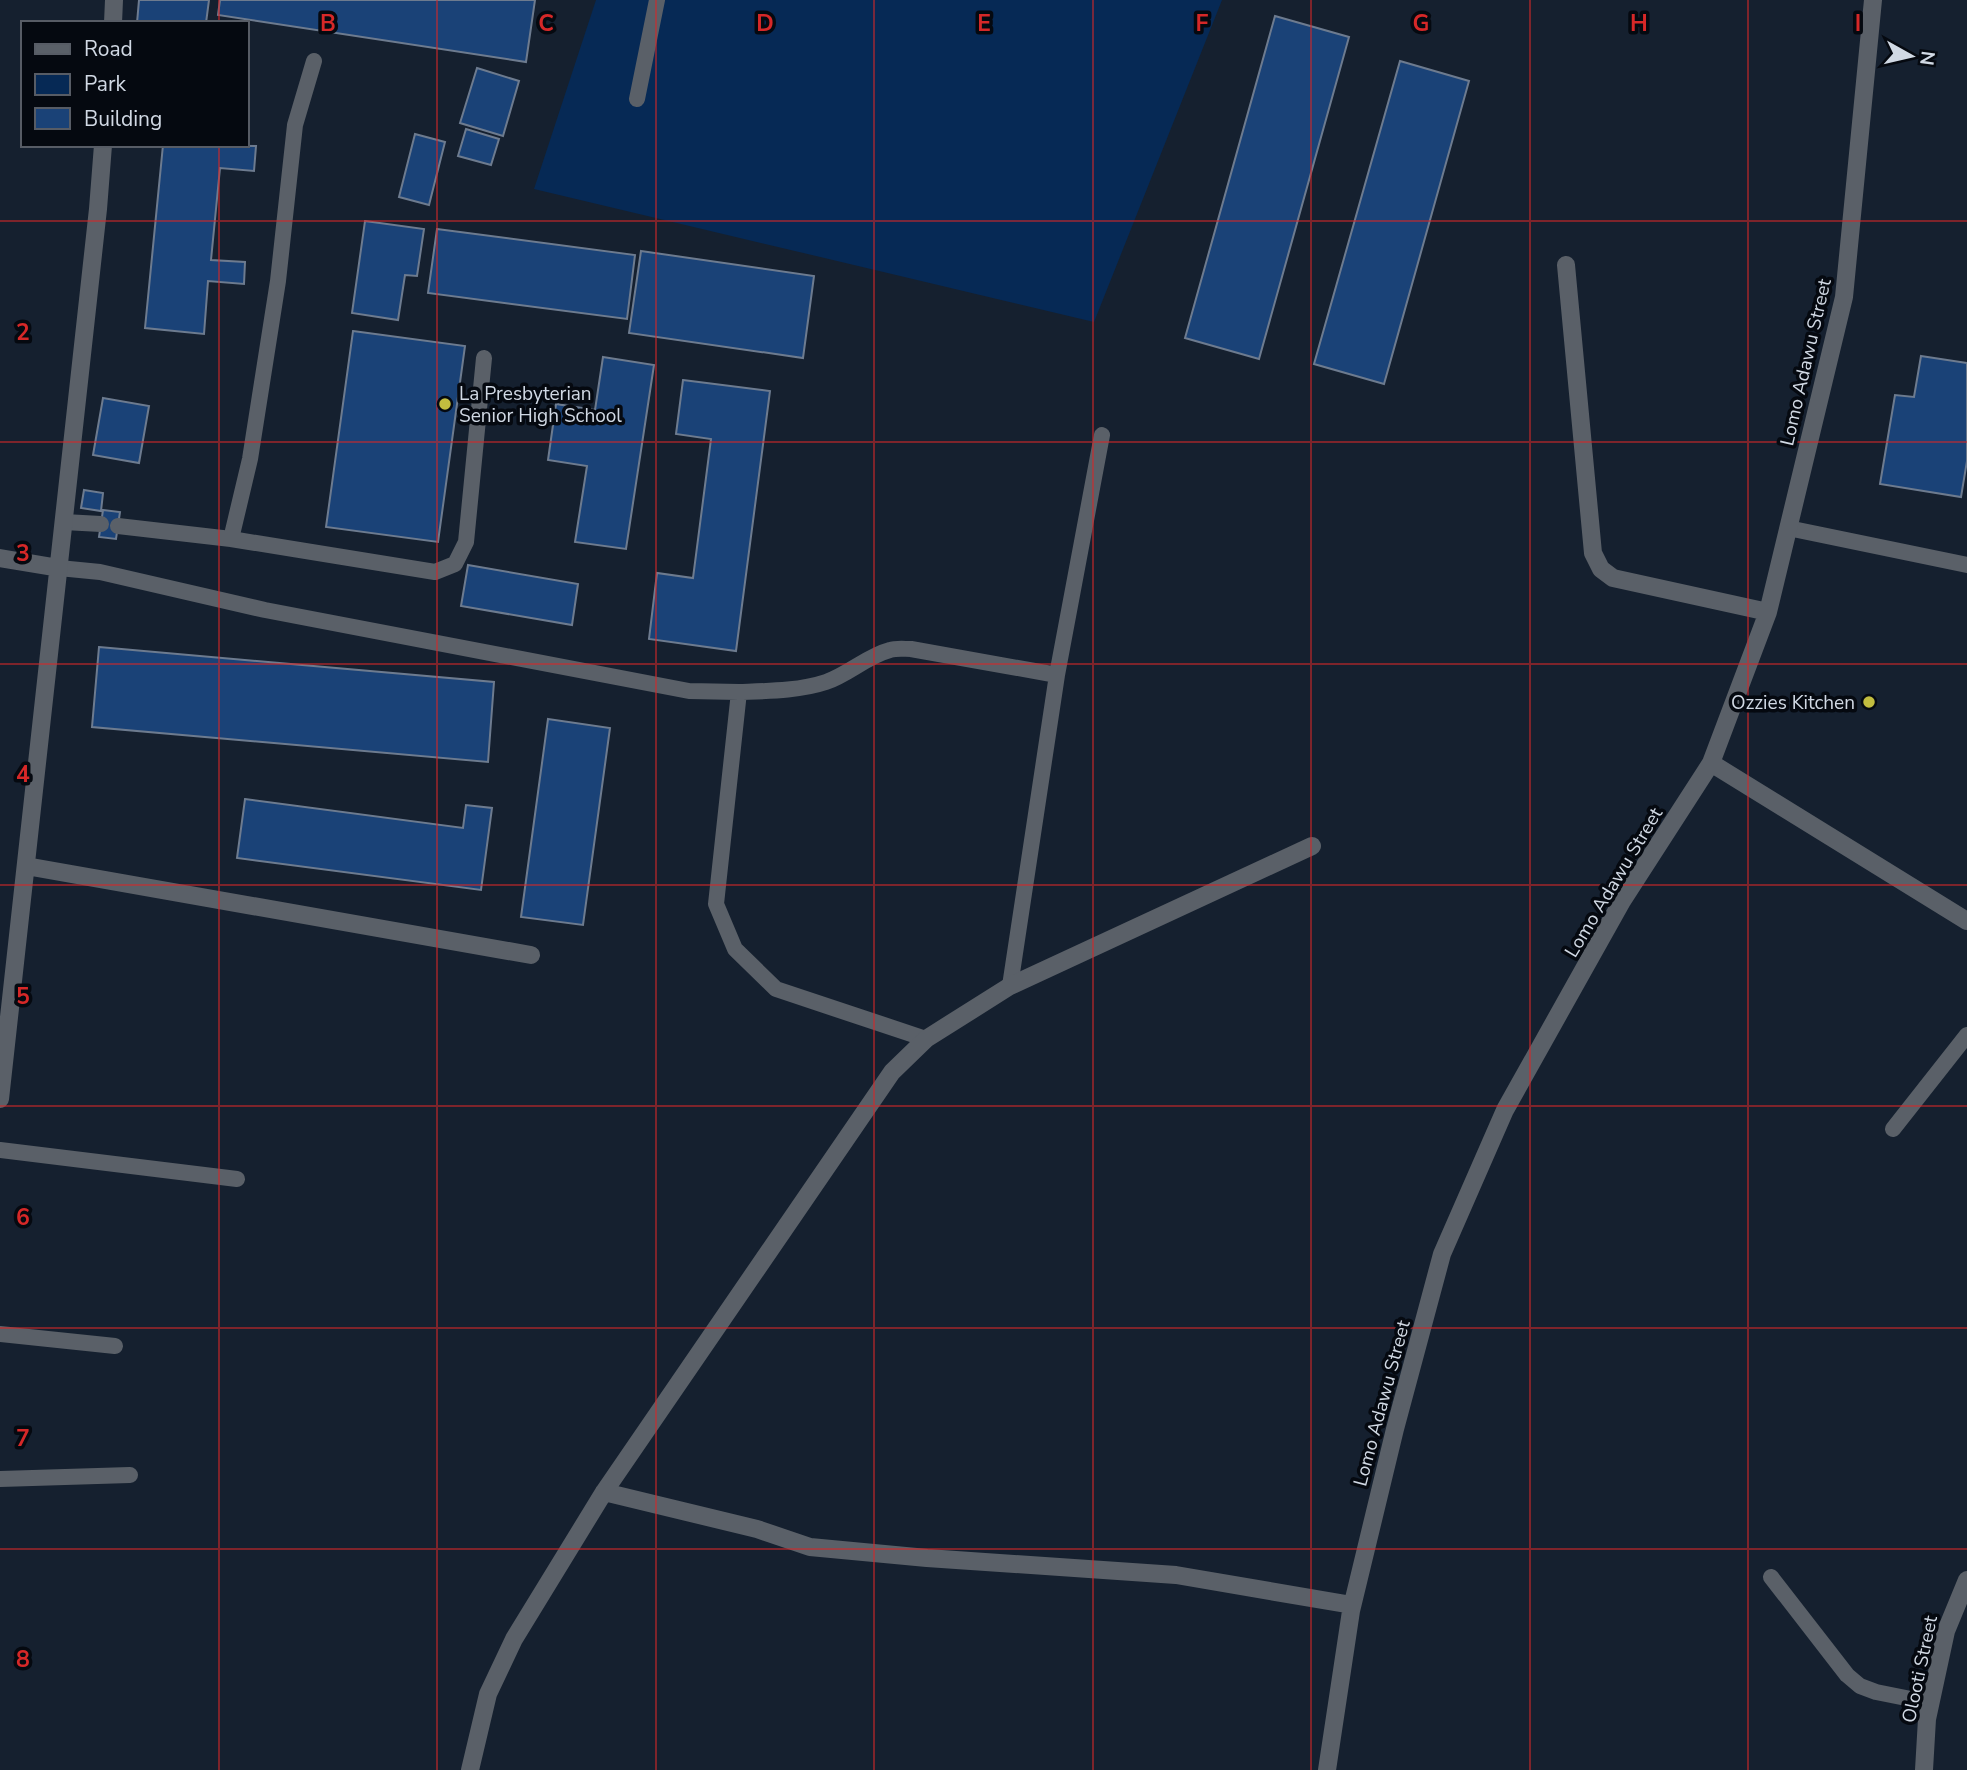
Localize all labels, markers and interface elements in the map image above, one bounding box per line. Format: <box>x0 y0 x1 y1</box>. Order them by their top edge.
text: B <box>320 8 336 39</box>
text: C <box>538 8 554 39</box>
text: D <box>756 8 774 39</box>
text: E <box>977 8 991 39</box>
text: F <box>1196 8 1209 39</box>
text: G <box>1413 8 1429 39</box>
text: H <box>1630 8 1648 39</box>
text: I <box>1855 8 1861 39</box>
legend <box>21 21 248 147</box>
north arrow <box>1876 21 1946 91</box>
text: Road <box>84 35 133 63</box>
text: N <box>1913 49 1941 67</box>
text: Park <box>84 70 126 98</box>
text: Building <box>84 105 162 133</box>
street label: Lomo Adawu Street <box>1774 276 1838 448</box>
text: 2 <box>16 317 30 348</box>
place label: La Presbyterian Senior High School <box>459 381 622 429</box>
marker: La Presbyterian Senior High School <box>437 396 453 412</box>
text: 3 <box>16 538 30 569</box>
place label: Ozzies Kitchen <box>1731 690 1855 716</box>
marker: Ozzies Kitchen <box>1861 694 1877 710</box>
text: 4 <box>16 759 30 790</box>
street label: Lomo Adawu Street <box>1559 802 1669 962</box>
text: 5 <box>16 981 30 1012</box>
text: 6 <box>16 1202 30 1233</box>
street label: Lomo Adawu Street <box>1347 1317 1417 1489</box>
text: 7 <box>16 1423 30 1454</box>
street label: Olooti Street <box>1896 1613 1944 1725</box>
text: 8 <box>16 1644 30 1675</box>

